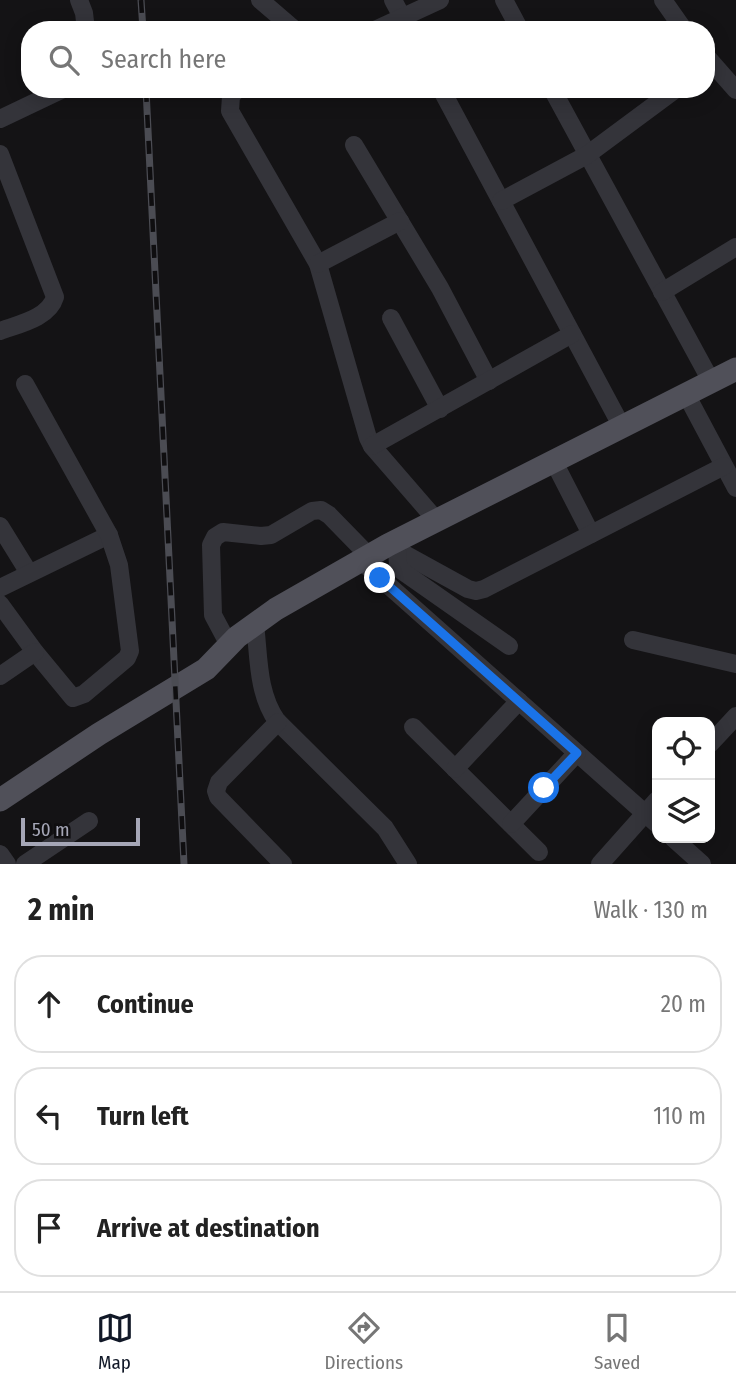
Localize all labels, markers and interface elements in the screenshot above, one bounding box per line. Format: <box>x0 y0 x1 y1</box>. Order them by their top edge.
search box <box>21 21 715 98</box>
icon: search <box>45 41 83 79</box>
text: Search here <box>101 44 226 75</box>
route end <box>364 562 395 593</box>
map controls <box>652 717 715 843</box>
button: locate <box>652 717 715 780</box>
route start <box>528 772 559 803</box>
button: layers <box>652 780 715 843</box>
scale bar <box>21 815 140 847</box>
text: 50 m <box>32 818 70 841</box>
text: 2 min <box>28 892 95 928</box>
text: Walk · 130 m <box>594 896 708 924</box>
icon: ahead <box>30 985 68 1023</box>
text: Continue <box>97 989 194 1020</box>
text: 20 m <box>661 990 706 1018</box>
icon: left <box>30 1097 68 1135</box>
text: Turn left <box>97 1101 189 1132</box>
text: 110 m <box>653 1102 706 1130</box>
icon: arrive <box>30 1209 68 1247</box>
text: Arrive at destination <box>97 1213 320 1244</box>
tab: Map <box>96 1309 134 1374</box>
tab: Directions <box>325 1309 403 1374</box>
tab: Saved <box>594 1309 640 1374</box>

